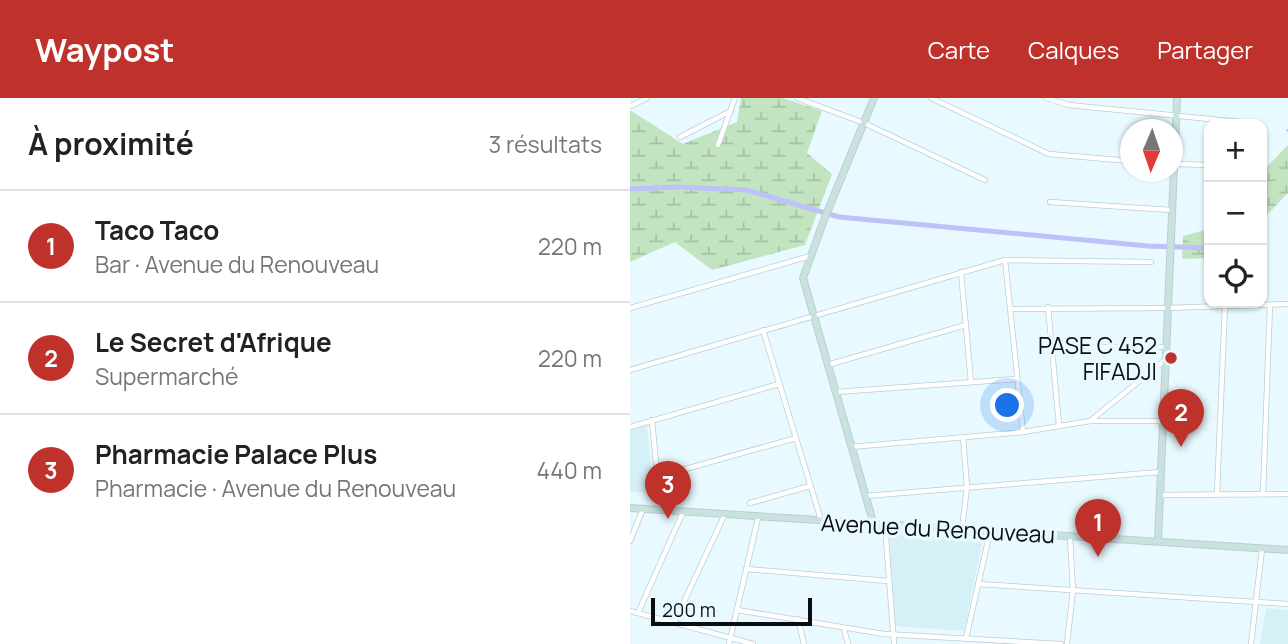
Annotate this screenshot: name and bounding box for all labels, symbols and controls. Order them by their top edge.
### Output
text: Waypost [35,27,175,72]
text: Carte [928,33,990,66]
text: Calques [1028,33,1119,66]
text: Partager [1157,33,1253,66]
north arrow [1120,119,1183,182]
map controls [1204,119,1267,308]
button: + [1204,119,1267,182]
text: À proximité [28,123,194,164]
text: 3 résultats [489,128,602,160]
button: − [1204,182,1267,245]
text: Taco Taco [95,212,219,248]
text: 1 [46,230,56,262]
text: 220 m [538,230,602,262]
button: locate [1204,245,1267,308]
text: Bar · Avenue du Renouveau [95,248,379,280]
text: Le Secret d'Afrique [95,324,332,360]
place label: PASE C 452 FIFADJI [1038,329,1157,387]
text: 2 [44,342,58,374]
text: 220 m [538,342,602,374]
marker: PASE C 452 FIFADJI [1163,350,1179,366]
text: Supermarché [95,360,238,392]
your location [990,388,1024,422]
pin: 2 [1158,389,1204,447]
text: Pharmacie Palace Plus [95,436,377,472]
text: 3 [44,454,58,486]
text: 440 m [537,454,602,486]
pin: 3 [645,461,691,519]
text: Pharmacie · Avenue du Renouveau [95,472,456,504]
pin: 1 [1075,499,1121,557]
street label: Avenue du Renouveau [820,506,1056,550]
scale bar [651,595,812,627]
text: 200 m [662,597,716,623]

